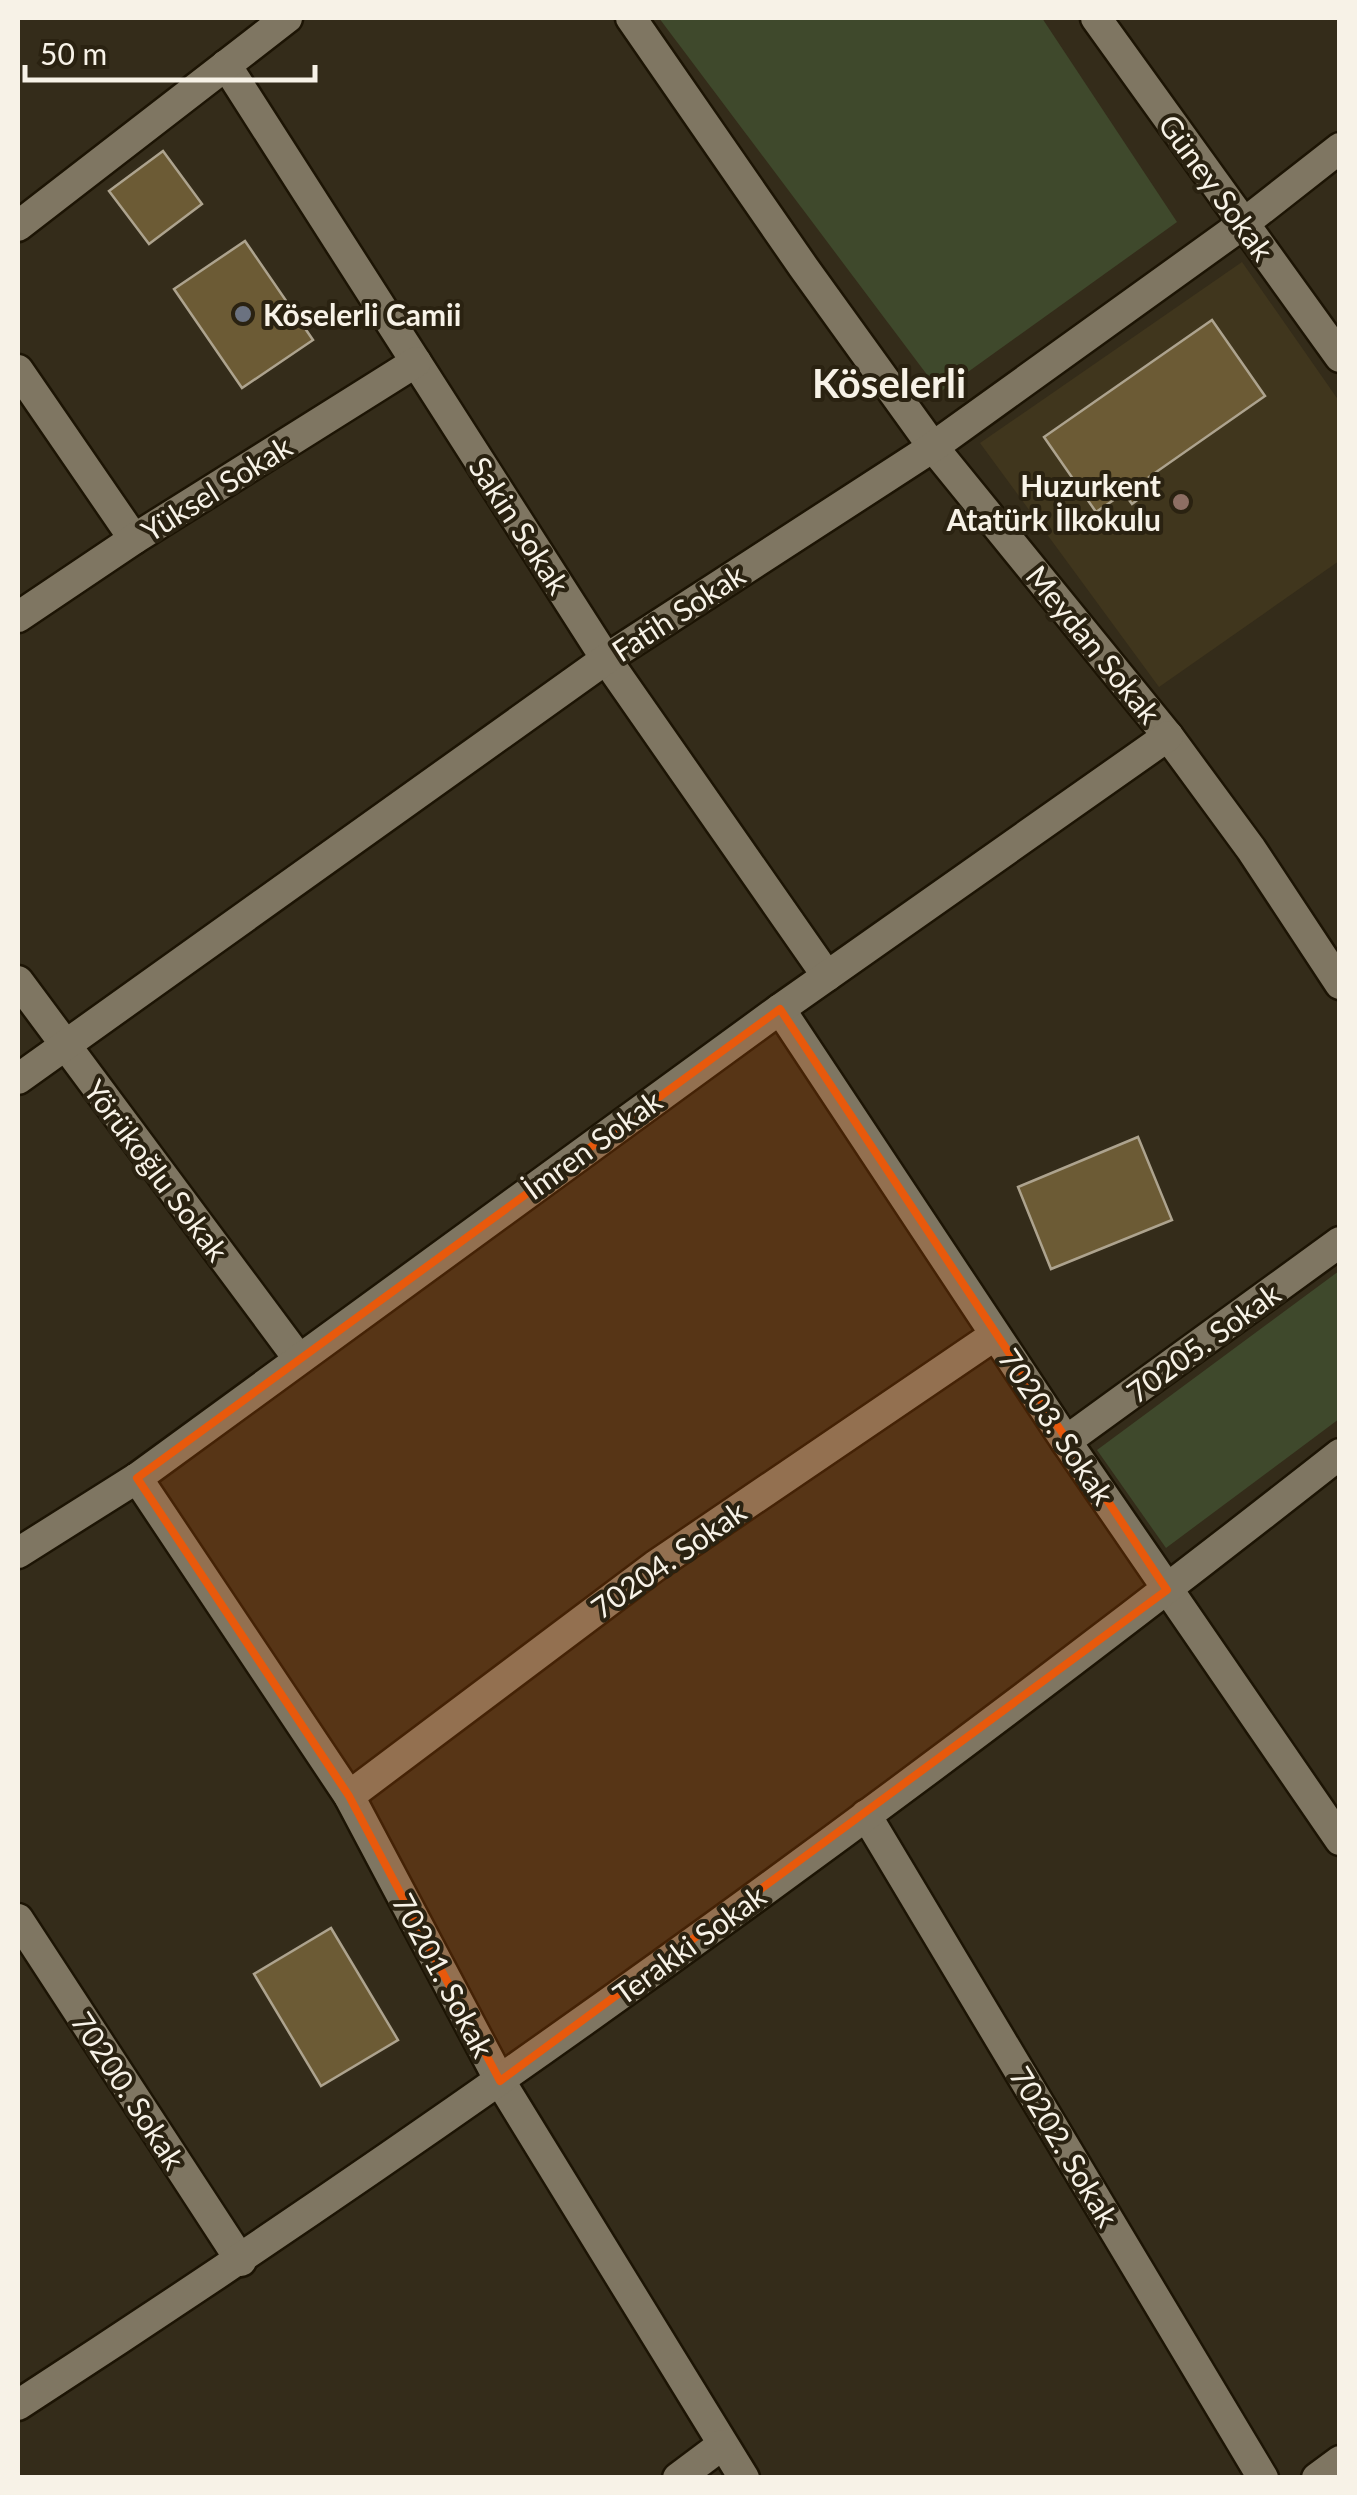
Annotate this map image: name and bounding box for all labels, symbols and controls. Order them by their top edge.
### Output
scale bar [25,20,315,82]
text: 50 m [40,35,107,71]
street label: Güney Sokak [1152,107,1282,268]
place label: Köselerli Camii [263,296,461,332]
marker: Köselerli Camii [232,303,254,325]
district label: Köselerli [812,359,966,407]
street label: Yüksel Sokak [134,427,298,548]
street label: Sakin Sokak [462,450,578,601]
place label: Huzurkent Atatürk İlkokulu [945,467,1161,537]
marker: Huzurkent Atatürk İlkokulu [1170,491,1192,513]
street label: Fatih Sokak [605,555,752,668]
street label: Meydan Sokak [1019,558,1169,731]
street label: Yörükoğlu Sokak [77,1072,237,1268]
street label: İmren Sokak [516,1081,669,1206]
street label: 70205. Sokak [1119,1274,1287,1410]
street label: 70203. Sokak [992,1341,1123,1511]
street label: 70204. Sokak [584,1492,753,1625]
street label: Terakki Sokak [606,1876,773,2011]
street label: 70201. Sokak [386,1887,503,2064]
street label: 70200. Sokak [65,2005,194,2176]
street label: 70202. Sokak [1003,2059,1127,2233]

